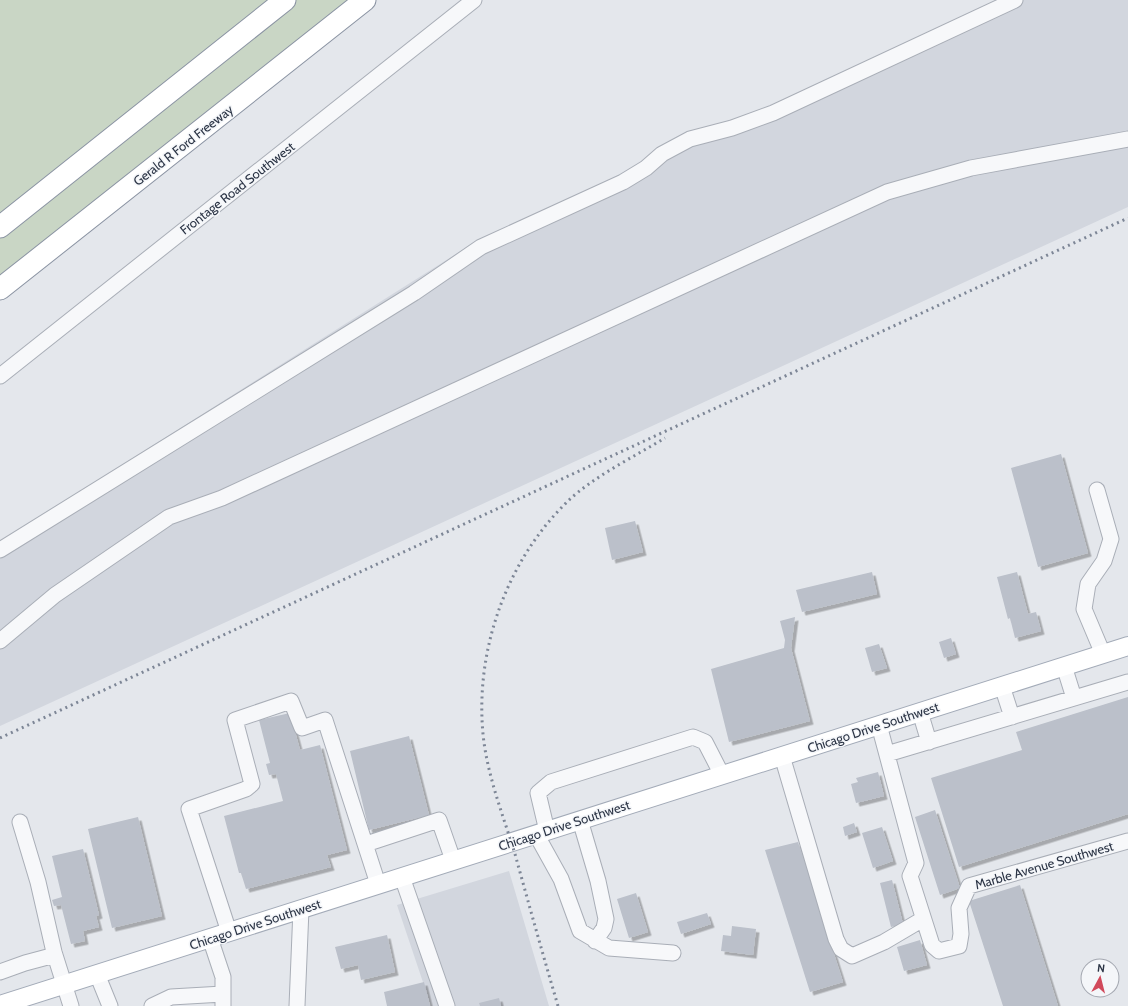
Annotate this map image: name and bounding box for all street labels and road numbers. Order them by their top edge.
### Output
street label: Gerald R Ford Freeway [130,101,236,189]
street label: Frontage Road Southwest [177,138,298,238]
street label: Chicago Drive Southwest [805,698,941,756]
street label: Chicago Drive Southwest [496,796,632,854]
street label: Marble Avenue Southwest [973,837,1116,892]
street label: Chicago Drive Southwest [187,895,323,953]

